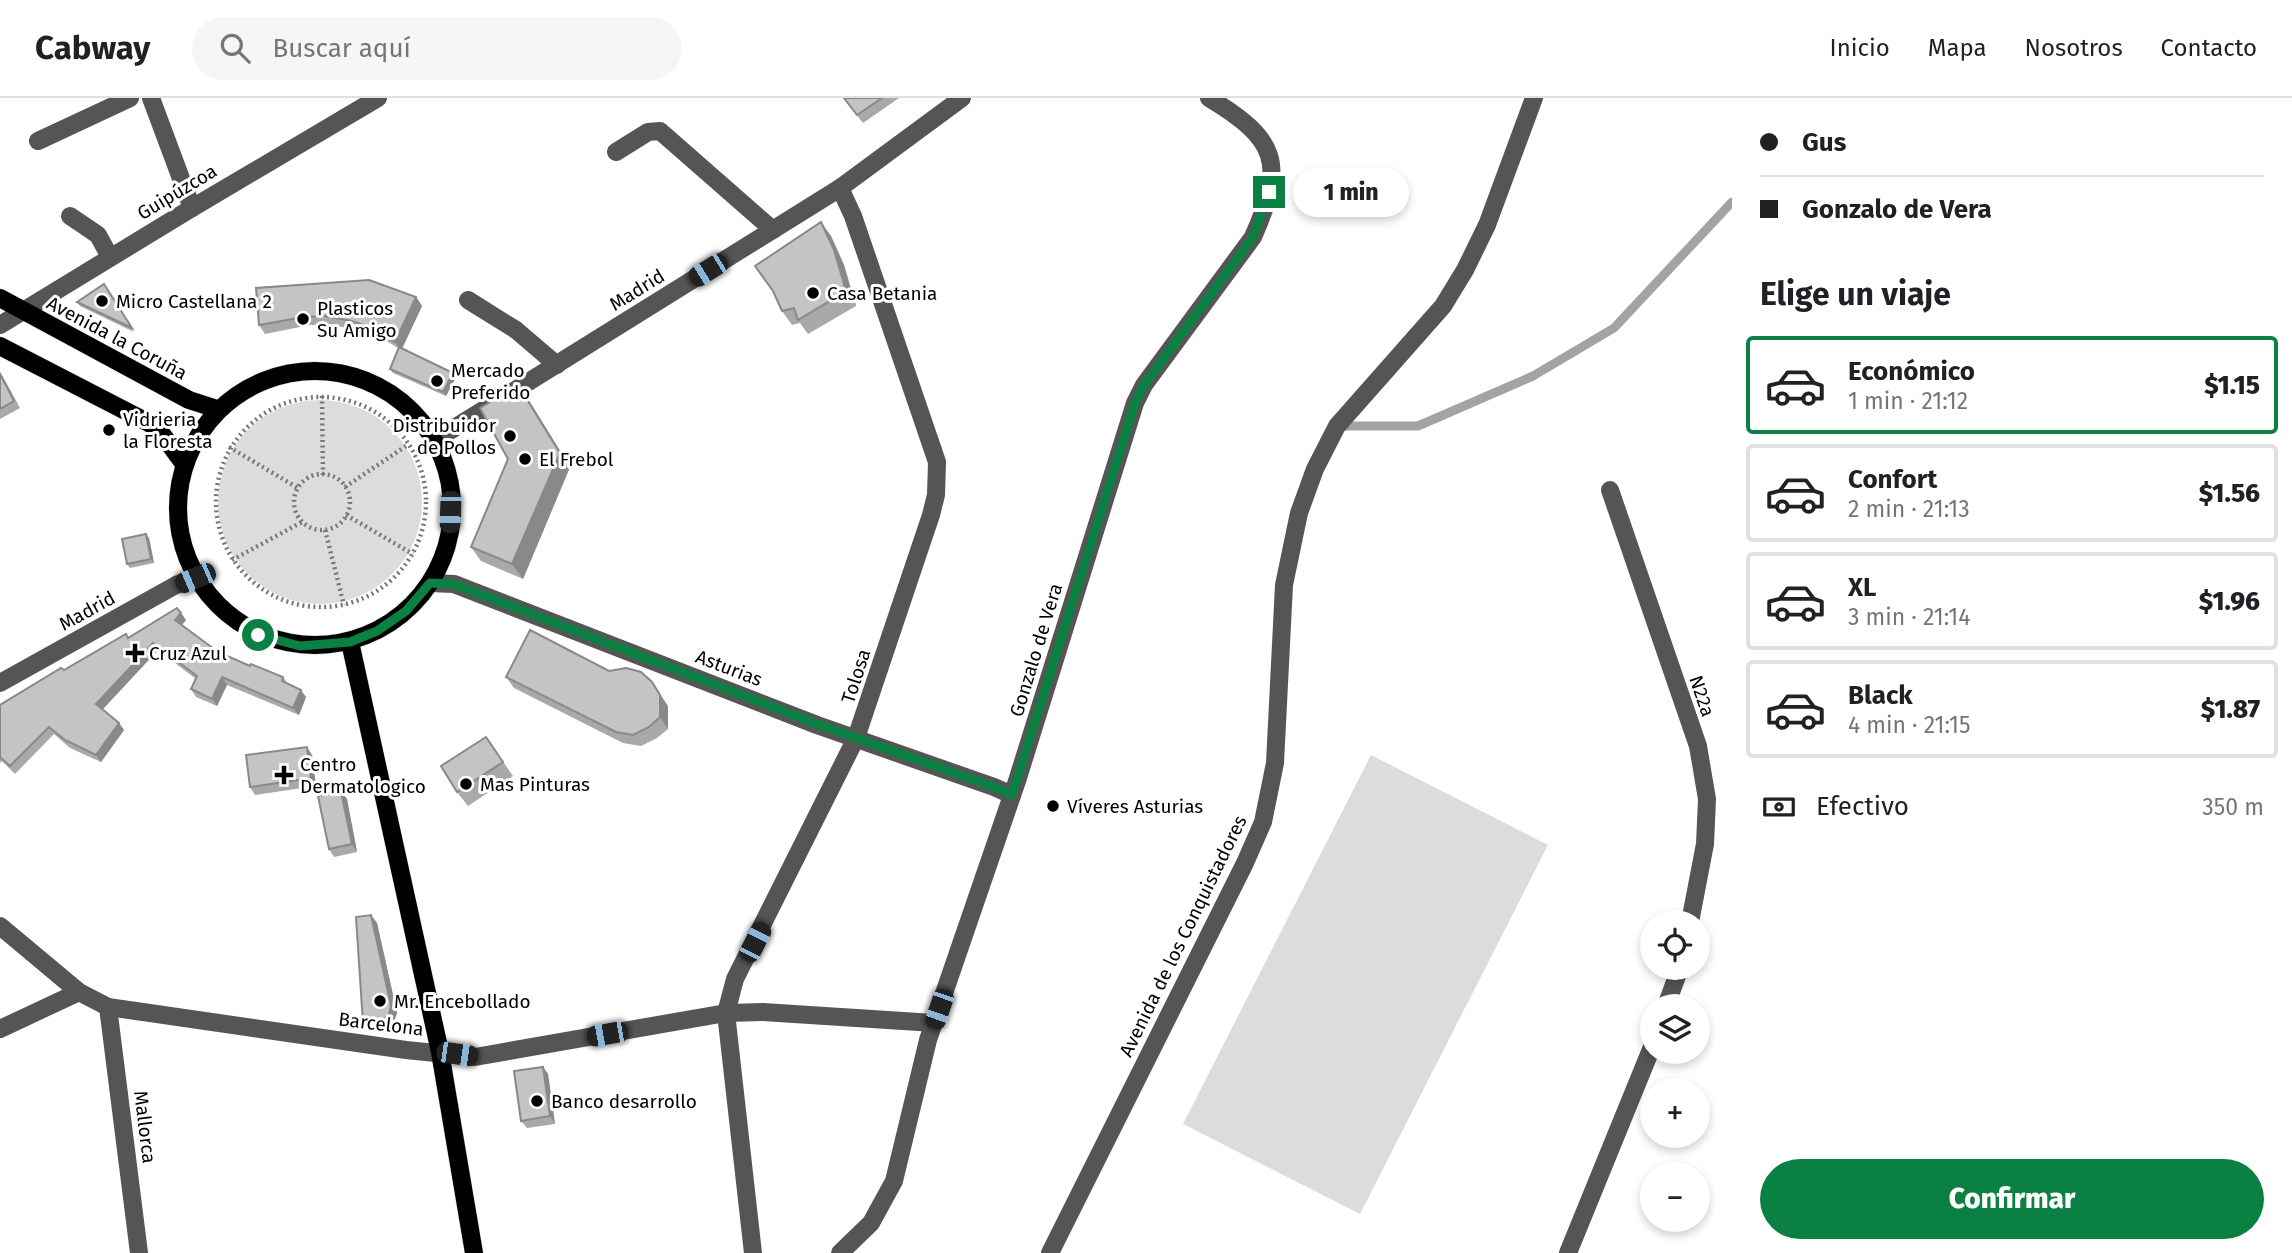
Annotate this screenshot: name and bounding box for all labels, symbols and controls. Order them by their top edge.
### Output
search box [192,17,682,80]
text: Cabway [35,28,150,68]
icon: search [216,29,254,67]
text: Buscar aquí [272,33,411,64]
text: Inicio [1830,34,1890,62]
text: Mapa [1928,34,1987,62]
text: Nosotros [2025,34,2123,62]
text: Contacto [2161,34,2257,62]
text: Gus [1802,127,1846,158]
street label: Guipúzcoa [133,159,221,225]
callout: 1 min [1294,168,1409,217]
route end [1253,176,1285,208]
text: 1 min [1323,178,1379,206]
text: Gonzalo de Vera [1802,194,1992,225]
car [685,250,732,290]
street label: Madrid [605,264,669,316]
text: Elige un viaje [1760,275,1951,313]
place label: Casa Betania [827,282,937,305]
marker: Casa Betania [805,285,821,301]
place label: Micro Castellana 2 [116,290,272,313]
street label: Avenida la Coruña [43,291,191,385]
marker: Micro Castellana 2 [94,293,110,309]
place label: Plasticos Su Amigo [317,297,397,342]
marker: Plasticos Su Amigo [295,311,311,327]
icon: car [1764,354,1827,417]
text: Económico [1848,356,1975,387]
place label: Mercado Preferido [451,359,530,404]
text: $1.15 [2204,370,2260,401]
marker: Mercado Preferido [429,373,445,389]
text: 1 min · 21:12 [1848,387,1968,415]
place label: Vidrieria la Floresta [123,408,213,453]
place label: Distribuidor de Pollos [392,414,497,459]
marker: Vidrieria la Floresta [101,422,117,438]
marker: Distribuidor de Pollos [502,428,518,444]
place label: El Frebol [539,448,614,471]
marker: El Frebol [517,451,533,467]
icon: car [1764,462,1827,525]
text: Confort [1848,464,1937,495]
text: $1.56 [2199,478,2260,509]
car [439,491,462,533]
text: 2 min · 21:13 [1848,495,1970,523]
car [172,560,219,596]
icon: car [1764,570,1827,633]
text: XL [1848,572,1876,603]
street label: Gonzalo de Vera [1005,581,1067,719]
street label: Madrid [55,586,119,636]
text: $1.96 [2199,586,2260,617]
text: 3 min · 21:14 [1848,603,1971,631]
route start [242,619,274,651]
place label: Cruz Azul [149,642,227,665]
marker: Cruz Azul [127,645,143,661]
street label: Asturias [692,645,766,691]
street label: Tolosa [836,646,876,706]
street label: N22a [1684,672,1720,720]
icon: car [1764,678,1827,741]
text: Black [1848,680,1913,711]
text: $1.87 [2201,694,2260,725]
text: 4 min · 21:15 [1848,711,1971,739]
place label: Centro Dermatologico [300,753,426,798]
marker: Centro Dermatologico [274,765,294,785]
place label: Mas Pinturas [480,773,590,796]
marker: Mas Pinturas [458,776,474,792]
icon: cash [1760,788,1798,826]
text: Efectivo [1816,791,1909,822]
text: 350 m [2202,793,2264,821]
place label: Víveres Asturias [1067,795,1203,818]
marker: Víveres Asturias [1045,798,1061,814]
street label: Avenida de los Conquistadores [1114,811,1252,1060]
map controls [1640,910,1710,1232]
button: locate [1640,910,1710,980]
car [737,919,774,965]
car [923,986,956,1032]
place label: Mr. Encebollado [394,990,531,1013]
marker: Mr. Encebollado [372,993,388,1009]
button: layers [1640,994,1710,1064]
street label: Barcelona [337,1007,425,1041]
car [585,1020,630,1048]
car [435,1041,480,1067]
button: + [1640,1078,1710,1148]
street label: Mallorca [129,1089,161,1165]
place label: Banco desarrollo [551,1090,697,1113]
marker: Banco desarrollo [529,1093,545,1109]
button: Confirmar [1760,1159,2264,1239]
button: − [1640,1162,1710,1232]

